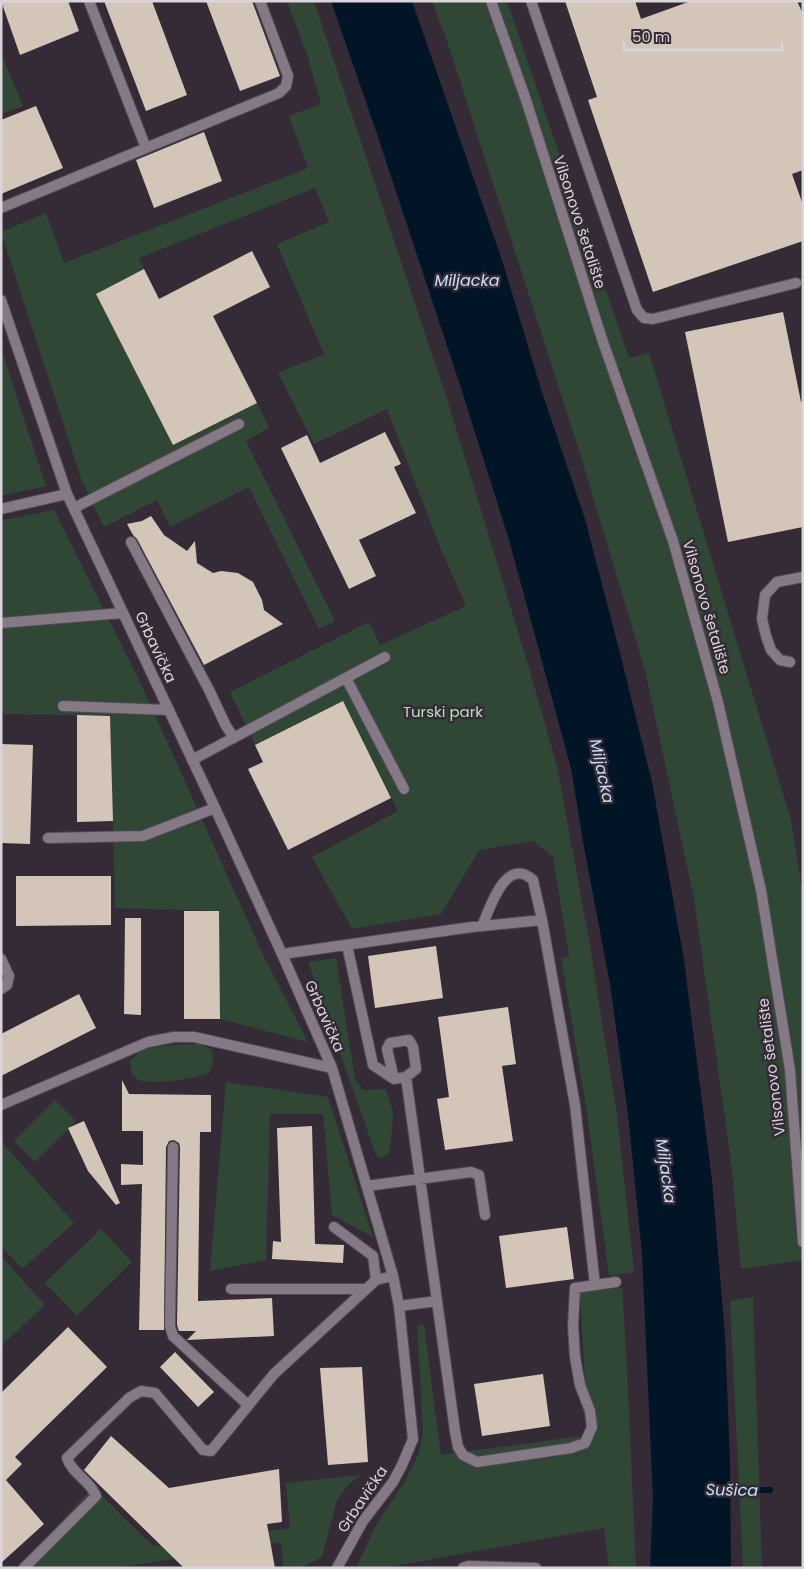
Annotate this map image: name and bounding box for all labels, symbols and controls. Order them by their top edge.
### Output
scale bar [624,20,782,52]
text: 50 m [632,26,670,47]
street label: Vilsonovo šetalište [549,153,611,291]
water label: Miljacka [434,269,500,292]
street label: Vilsonovo šetalište [678,537,736,677]
street label: Grbavička [130,608,182,686]
park label: Turski park [403,701,483,722]
water label: Miljacka [584,737,620,805]
street label: Grbavička [300,977,350,1055]
street label: Vilsonovo šetalište [752,997,790,1137]
water label: Miljacka [650,1137,682,1205]
street label: Grbavička [332,1461,392,1537]
water label: Sušica [706,1478,759,1502]

